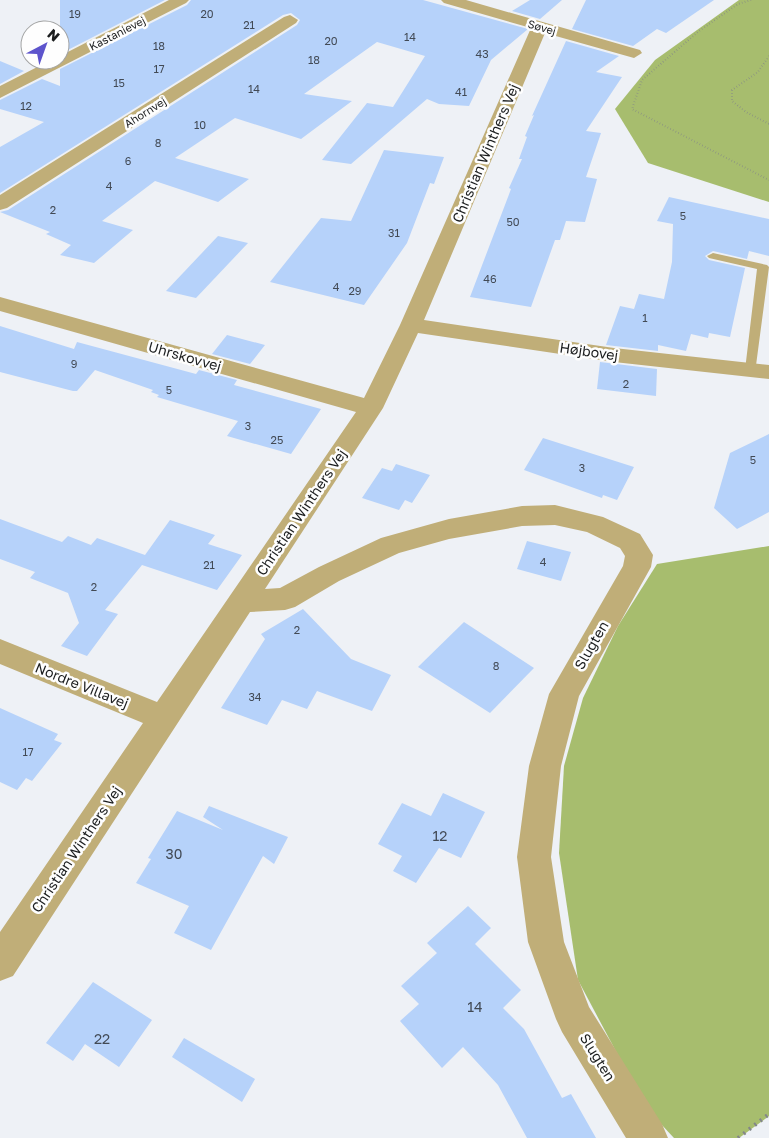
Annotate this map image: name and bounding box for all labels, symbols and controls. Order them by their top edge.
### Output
house number: 19 [69,7,81,20]
house number: 20 [200,7,214,20]
street label: Kastanievej [87,13,147,53]
street label: Søvej [526,17,558,37]
house number: 21 [243,18,255,31]
north arrow [20,20,70,70]
text: N [44,25,63,45]
house number: 14 [404,30,416,43]
house number: 20 [324,34,338,47]
house number: 18 [153,39,165,52]
house number: 43 [475,47,489,60]
house number: 18 [308,53,320,66]
house number: 17 [153,62,165,75]
house number: 15 [113,76,125,89]
street label: Christian Winthers Vej [448,81,522,225]
house number: 14 [248,82,260,95]
house number: 41 [455,85,467,98]
street label: Ahornvej [122,94,168,130]
house number: 12 [20,99,32,112]
house number: 10 [194,118,206,131]
house number: 8 [155,136,162,149]
house number: 6 [125,154,132,167]
house number: 4 [106,179,113,192]
house number: 2 [50,203,56,216]
house number: 5 [680,209,686,222]
house number: 50 [506,215,520,228]
house number: 31 [388,226,400,239]
house number: 46 [483,272,497,285]
house number: 4 [333,280,340,293]
house number: 29 [348,284,362,297]
house number: 1 [642,311,648,324]
street label: Uhrskovvej [147,337,223,375]
street label: Højbovej [559,338,619,364]
house number: 9 [71,357,77,370]
house number: 2 [623,377,629,390]
house number: 5 [166,383,172,396]
house number: 3 [245,419,251,432]
house number: 25 [271,433,283,446]
street label: Christian Winthers Vej [252,446,350,578]
house number: 5 [750,453,756,466]
house number: 3 [579,461,585,474]
house number: 4 [540,555,547,568]
house number: 21 [203,558,215,571]
house number: 2 [91,580,97,593]
street label: Slugten [570,618,612,672]
house number: 2 [294,623,300,636]
street label: Nordre Villavej [33,659,131,711]
house number: 8 [493,659,500,672]
house number: 34 [248,690,262,703]
house number: 17 [22,745,34,758]
street label: Christian Winthers Vej [27,783,125,915]
house number: 12 [433,827,447,844]
house number: 30 [166,845,182,862]
house number: 14 [467,998,483,1015]
house number: 22 [94,1030,110,1047]
street label: Slugten [577,1030,619,1084]

